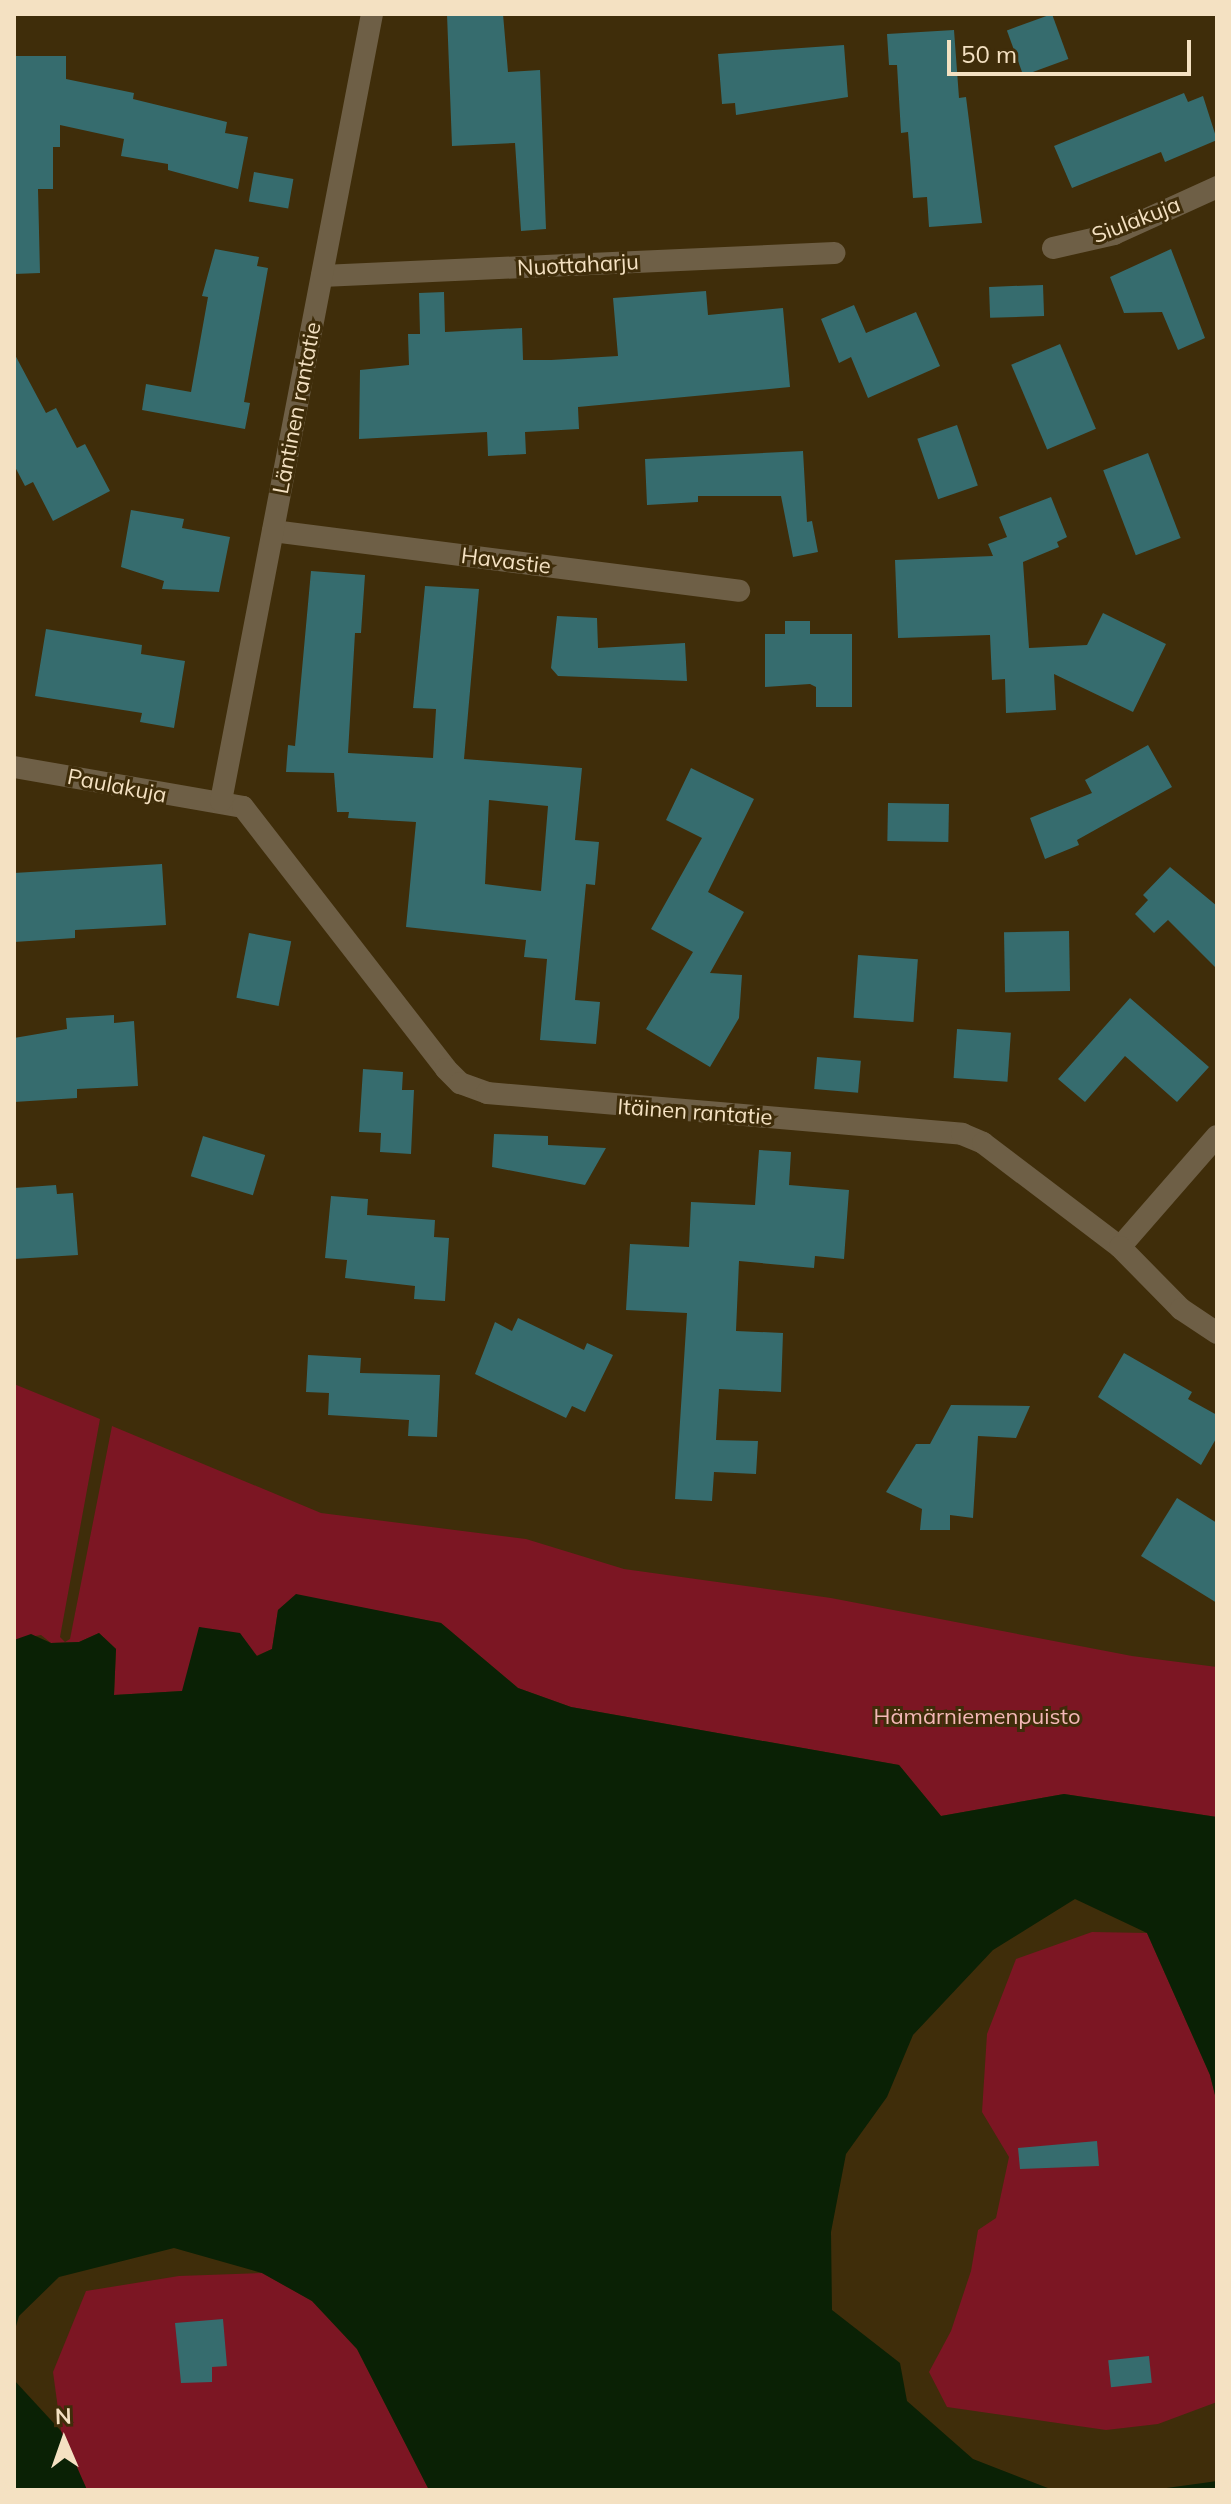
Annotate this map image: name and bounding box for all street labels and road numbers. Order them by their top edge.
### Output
street label: Siulakuja [1088,191,1184,249]
street label: Nuottaharju [516,249,640,281]
street label: Läntinen rantatie [267,320,327,496]
street label: Havastie [460,542,552,580]
street label: Paulakuja [65,763,169,809]
street label: Itäinen rantatie [617,1093,773,1131]

